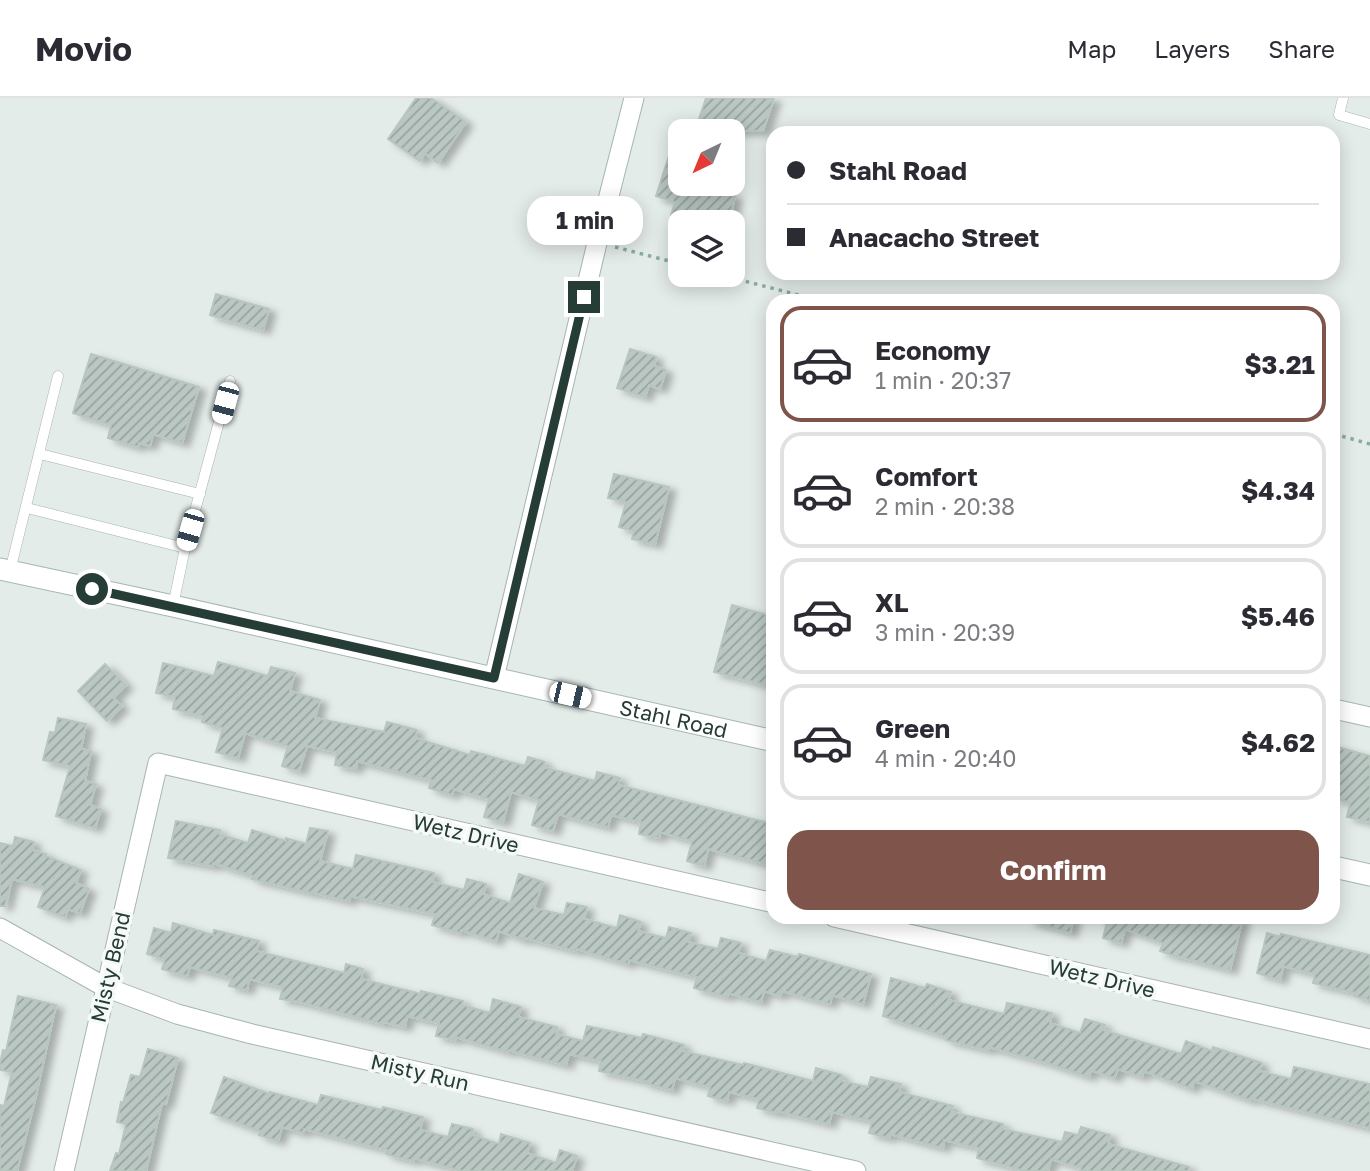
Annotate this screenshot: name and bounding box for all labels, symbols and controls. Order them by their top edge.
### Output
text: Movio [35,29,132,68]
text: Map [1067,34,1116,63]
text: Layers [1154,34,1230,63]
text: Share [1268,34,1335,63]
north arrow [668,119,746,196]
map controls [668,119,745,287]
text: Stahl Road [829,155,967,186]
callout: 1 min [526,195,642,244]
text: 1 min [556,206,614,234]
button: layers [668,210,745,287]
text: Anacacho Street [829,222,1039,253]
route end [568,281,600,313]
icon: car [791,333,854,396]
text: Economy [875,335,991,366]
text: $3.21 [1244,349,1315,380]
text: 1 min · 20:37 [875,366,1011,394]
car [210,380,241,426]
icon: car [791,459,854,522]
text: Comfort [875,461,978,492]
text: $4.34 [1241,475,1315,506]
text: 2 min · 20:38 [875,492,1015,520]
car [175,507,206,553]
route start [76,573,108,605]
icon: car [791,585,854,648]
text: XL [875,587,909,618]
text: $5.46 [1241,601,1315,632]
text: 3 min · 20:39 [875,618,1015,646]
car [548,680,593,710]
street label: Stahl Road [617,694,730,743]
icon: car [791,711,854,774]
text: Green [875,713,950,744]
text: $4.62 [1241,727,1315,758]
text: 4 min · 20:40 [875,744,1017,772]
street label: Wetz Drive [410,808,522,858]
button: Confirm [787,830,1319,910]
street label: Misty Bend [85,909,135,1025]
street label: Wetz Drive [1046,953,1158,1003]
street label: Misty Run [368,1048,472,1096]

